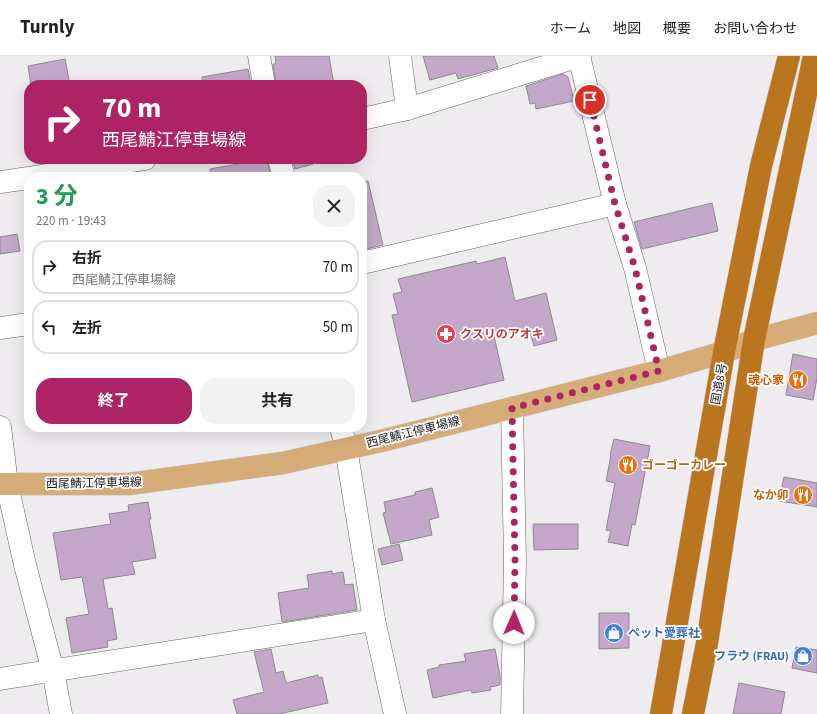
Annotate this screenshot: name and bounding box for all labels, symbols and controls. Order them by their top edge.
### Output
text: Turnly [20,14,74,41]
text: ホーム [549,19,591,39]
text: 地図 [613,19,641,39]
text: 概要 [663,19,691,39]
text: お問い合わせ [713,19,797,39]
pin [573,83,607,117]
text: 70 m [102,88,161,128]
icon: arrive [579,89,601,111]
icon: right [36,96,88,148]
text: 西尾鯖江停車場線 [102,128,246,153]
text: 3 分 [36,179,77,214]
button: close [313,185,355,227]
text: 220 m · 19:43 [36,212,106,230]
text: 右折 [72,248,102,269]
icon: right [38,256,60,278]
text: 70 m [323,257,353,278]
text: 西尾鯖江停車場線 [72,271,176,289]
icon: left [38,316,60,338]
text: 50 m [323,317,353,338]
text: 左折 [72,318,102,339]
pharmacy icon: クスリのアオキ [435,323,457,345]
place label: クスリのアオキ [460,326,544,343]
street label: 国道8号 [707,362,732,406]
restaurant icon: 魂心家 [787,369,809,391]
place label: 魂心家 [748,372,784,389]
button: 終了 [36,378,192,424]
button: 共有 [200,378,355,424]
street label: 西尾鯖江停車場線 [364,413,462,452]
restaurant icon: ゴーゴーカレー [617,454,639,476]
place label: ゴーゴーカレー [642,457,726,474]
street label: 西尾鯖江停車場線 [46,474,142,493]
restaurant icon: なか卯 [792,484,814,506]
place label: なか卯 [753,487,789,504]
position arrow [493,602,535,644]
shop icon: ペット愛葬社 [603,622,625,644]
place label: ペット愛葬社 [628,625,700,642]
shop icon: フラウ (FRAU) [792,645,814,667]
place label: フラウ (FRAU) [714,648,789,665]

